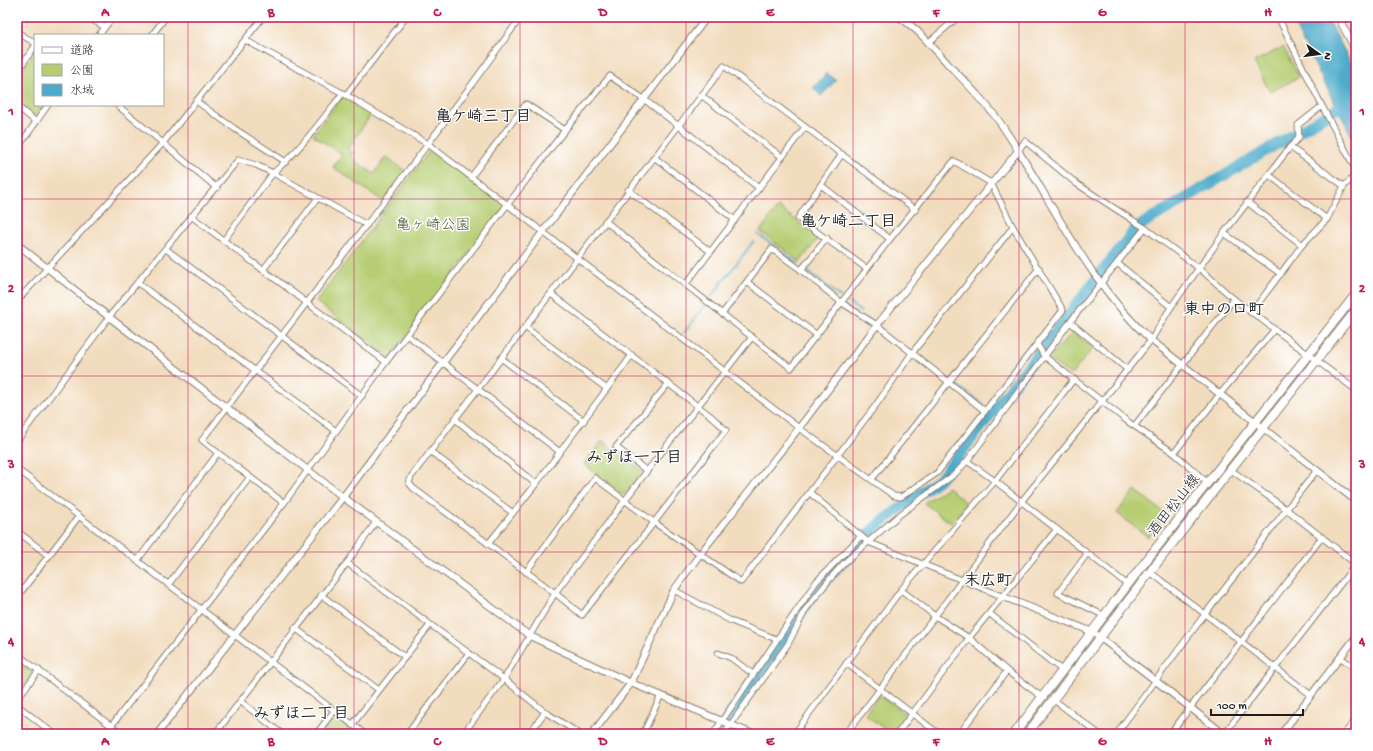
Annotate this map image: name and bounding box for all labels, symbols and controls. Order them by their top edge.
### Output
text: A [100,6,110,21]
text: B [267,6,276,21]
text: C [432,6,442,21]
text: D [598,6,608,21]
text: E [766,6,775,21]
text: F [932,6,941,21]
text: G [1098,6,1107,21]
text: H [1264,6,1272,21]
legend [34,34,164,106]
north arrow [1299,34,1339,74]
text: 道路 [70,44,94,59]
text: N [1320,51,1333,61]
text: 公園 [70,64,94,79]
text: 水域 [70,84,94,99]
text: 1 [7,105,14,120]
text: 1 [1358,105,1365,120]
district label: 亀ケ崎三丁目 [435,107,531,128]
district label: 亀ケ崎二丁目 [800,212,896,233]
park label: 亀ヶ崎公園 [395,216,471,235]
text: 2 [8,282,15,297]
text: 2 [1359,282,1366,297]
district label: 東中の口町 [1184,300,1264,321]
district label: みずほ一丁目 [586,448,682,469]
text: 3 [7,458,15,473]
text: 3 [1358,458,1366,473]
street label: 酒田松山線 [1144,471,1205,541]
district label: 末広町 [964,571,1012,592]
text: 4 [7,635,15,650]
text: 4 [1358,635,1366,650]
scale bar [1211,691,1303,717]
text: 100 m [1216,700,1247,714]
district label: みずほ二丁目 [253,704,349,725]
text: A [100,735,110,750]
text: B [267,735,276,750]
text: C [432,735,442,750]
text: D [598,735,608,750]
text: E [766,735,775,750]
text: F [932,735,941,750]
text: G [1098,735,1107,750]
text: H [1264,735,1272,750]

